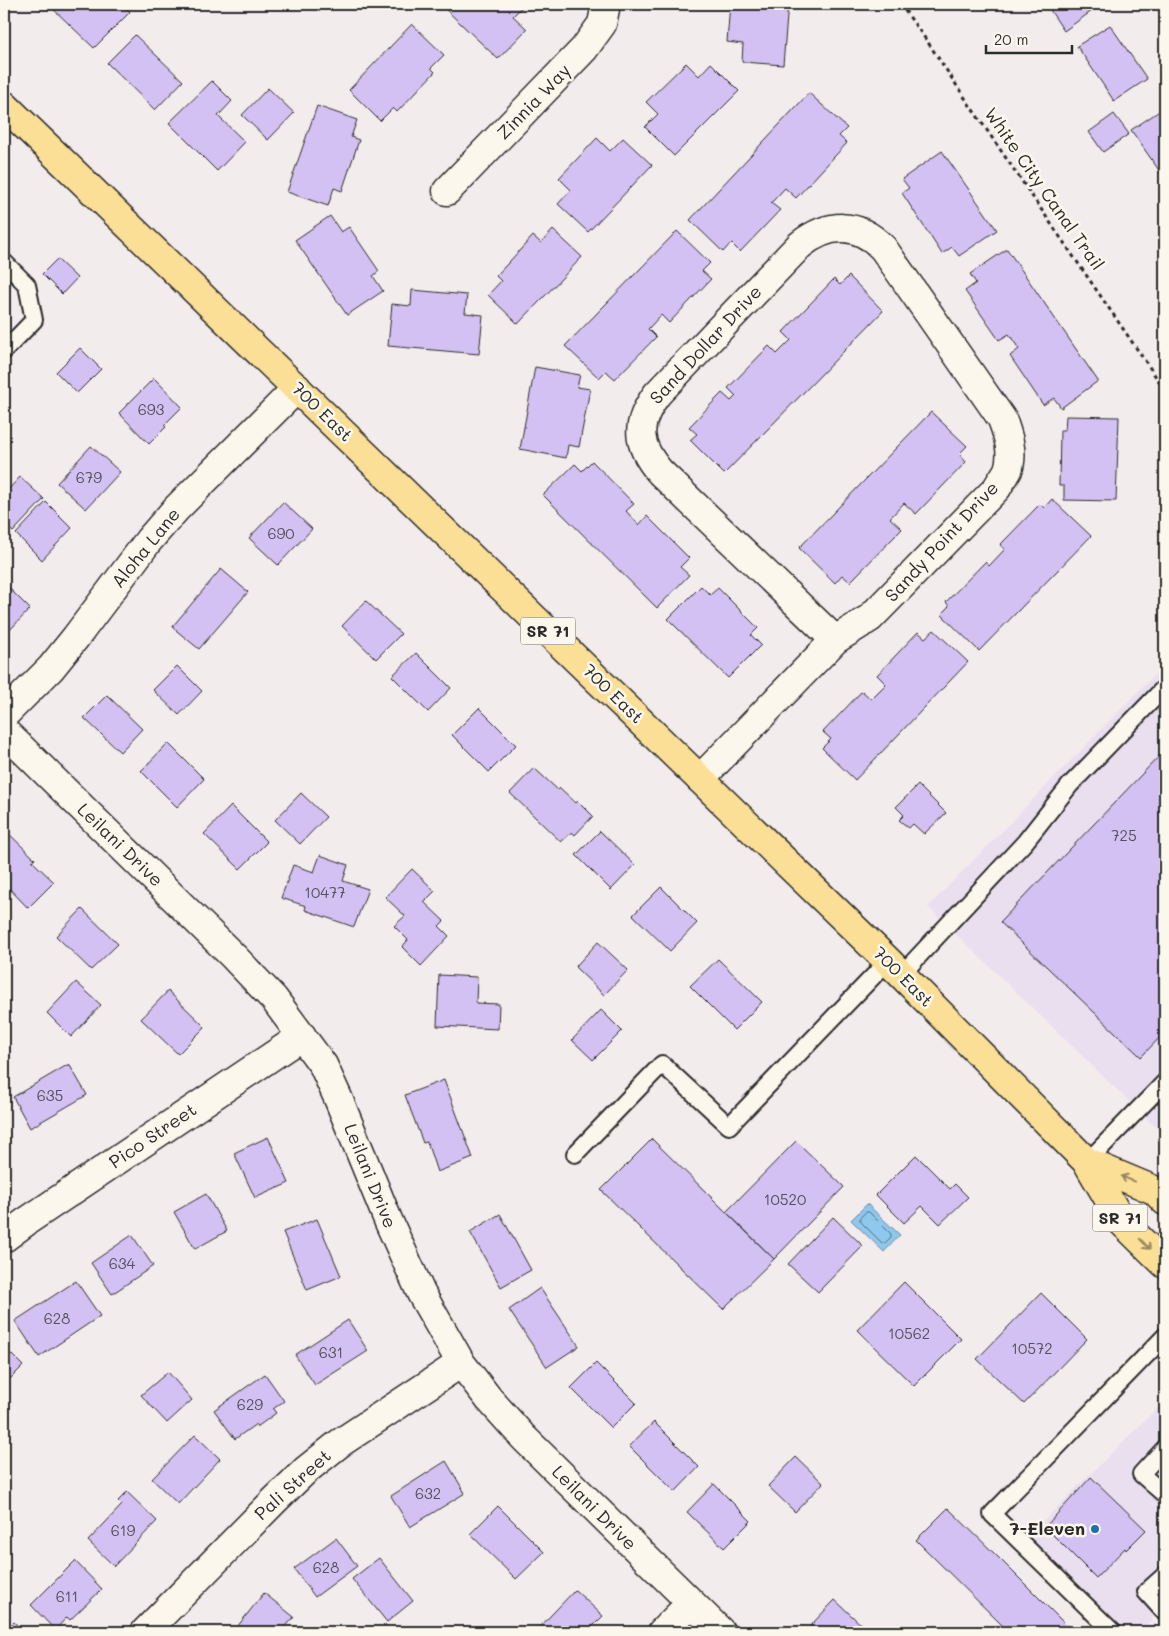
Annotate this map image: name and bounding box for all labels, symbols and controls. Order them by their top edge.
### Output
scale bar [986,22,1073,54]
text: 20 m [994,29,1028,49]
street label: Zinnia Way [491,58,575,144]
street label: White City Canal Trail [979,102,1110,275]
street label: Sand Dollar Drive [644,280,767,409]
street label: 700 East [287,376,358,446]
house number: 693 [138,399,165,419]
house number: 679 [76,467,102,487]
street label: Sandy Point Drive [879,476,1003,607]
street label: Aloha Lane [106,502,185,592]
house number: 690 [267,523,295,543]
road number: SR 71 [520,618,576,644]
street label: 700 East [578,658,649,728]
street label: Leilani Drive [73,797,169,891]
house number: 725 [1111,825,1137,845]
house number: 10477 [304,882,346,902]
street label: 700 East [868,941,939,1012]
house number: 635 [37,1085,63,1105]
street label: Pico Street [104,1097,201,1173]
street label: Leilani Drive [339,1120,403,1231]
one-way arrow [1121,1174,1136,1184]
house number: 10520 [764,1189,806,1209]
road number: SR 71 [1092,1204,1148,1232]
one-way arrow [1139,1238,1151,1250]
house number: 634 [109,1253,136,1273]
house number: 628 [44,1308,70,1328]
house number: 10562 [888,1323,930,1343]
house number: 10572 [1011,1338,1053,1358]
house number: 631 [319,1342,343,1362]
house number: 629 [237,1394,263,1414]
street label: Pali Street [249,1443,336,1525]
street label: Leilani Drive [547,1460,642,1555]
house number: 632 [415,1483,441,1503]
place label: 7-Eleven [1009,1516,1085,1540]
house number: 619 [111,1520,135,1540]
marker: 7-Eleven [1089,1523,1101,1535]
house number: 628 [313,1557,339,1577]
house number: 611 [56,1586,78,1606]

